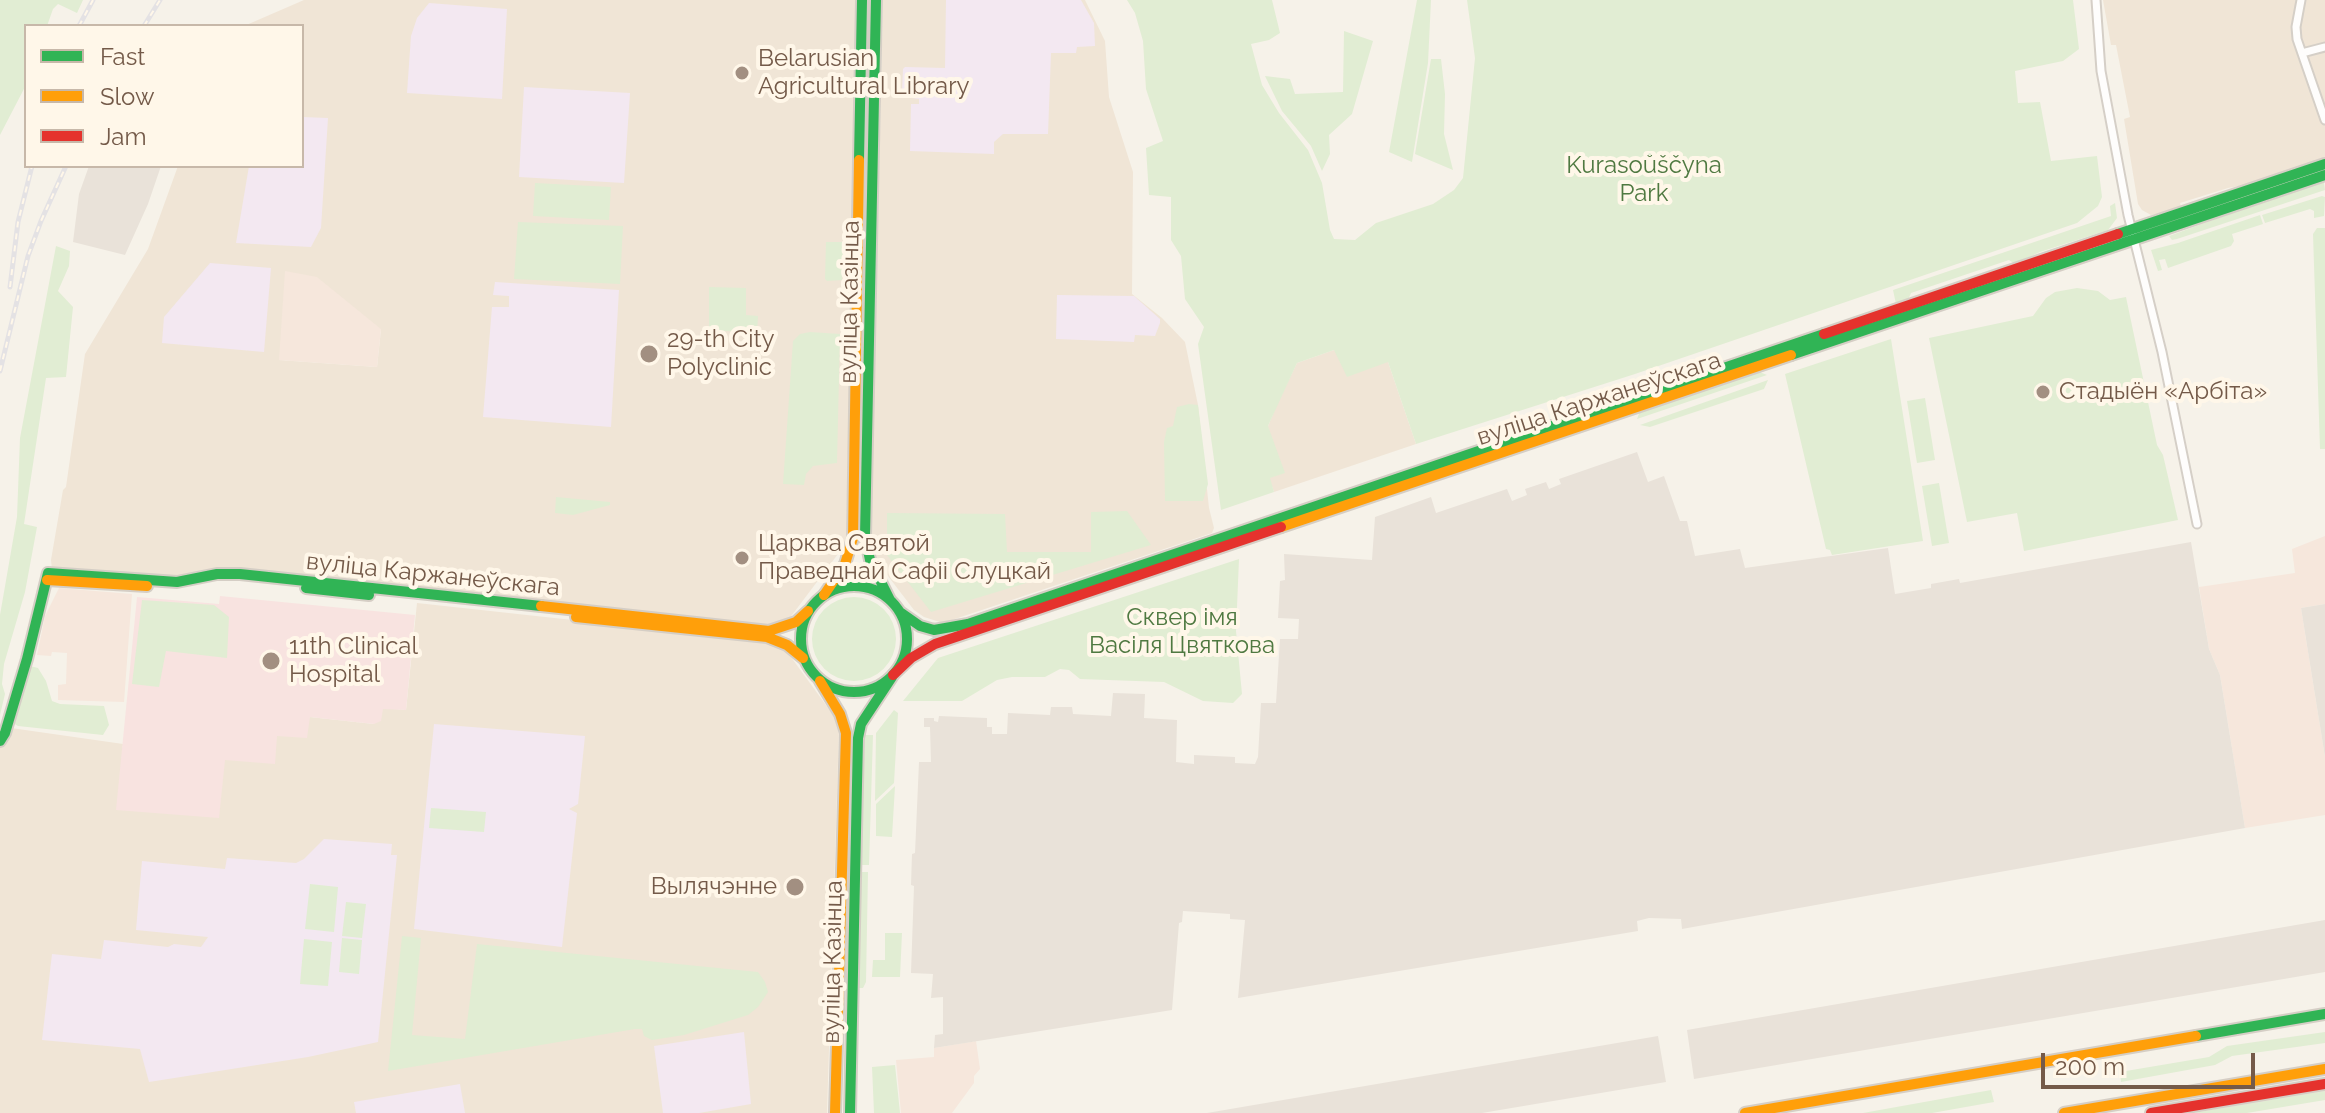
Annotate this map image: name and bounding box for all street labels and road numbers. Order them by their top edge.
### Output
street label: вуліца Казінца [834,220,866,384]
street label: вуліца Каржанеўскага [1473,346,1725,452]
street label: вуліца Каржанеўскага [305,547,561,603]
street label: вуліца Казінца [817,880,849,1044]

